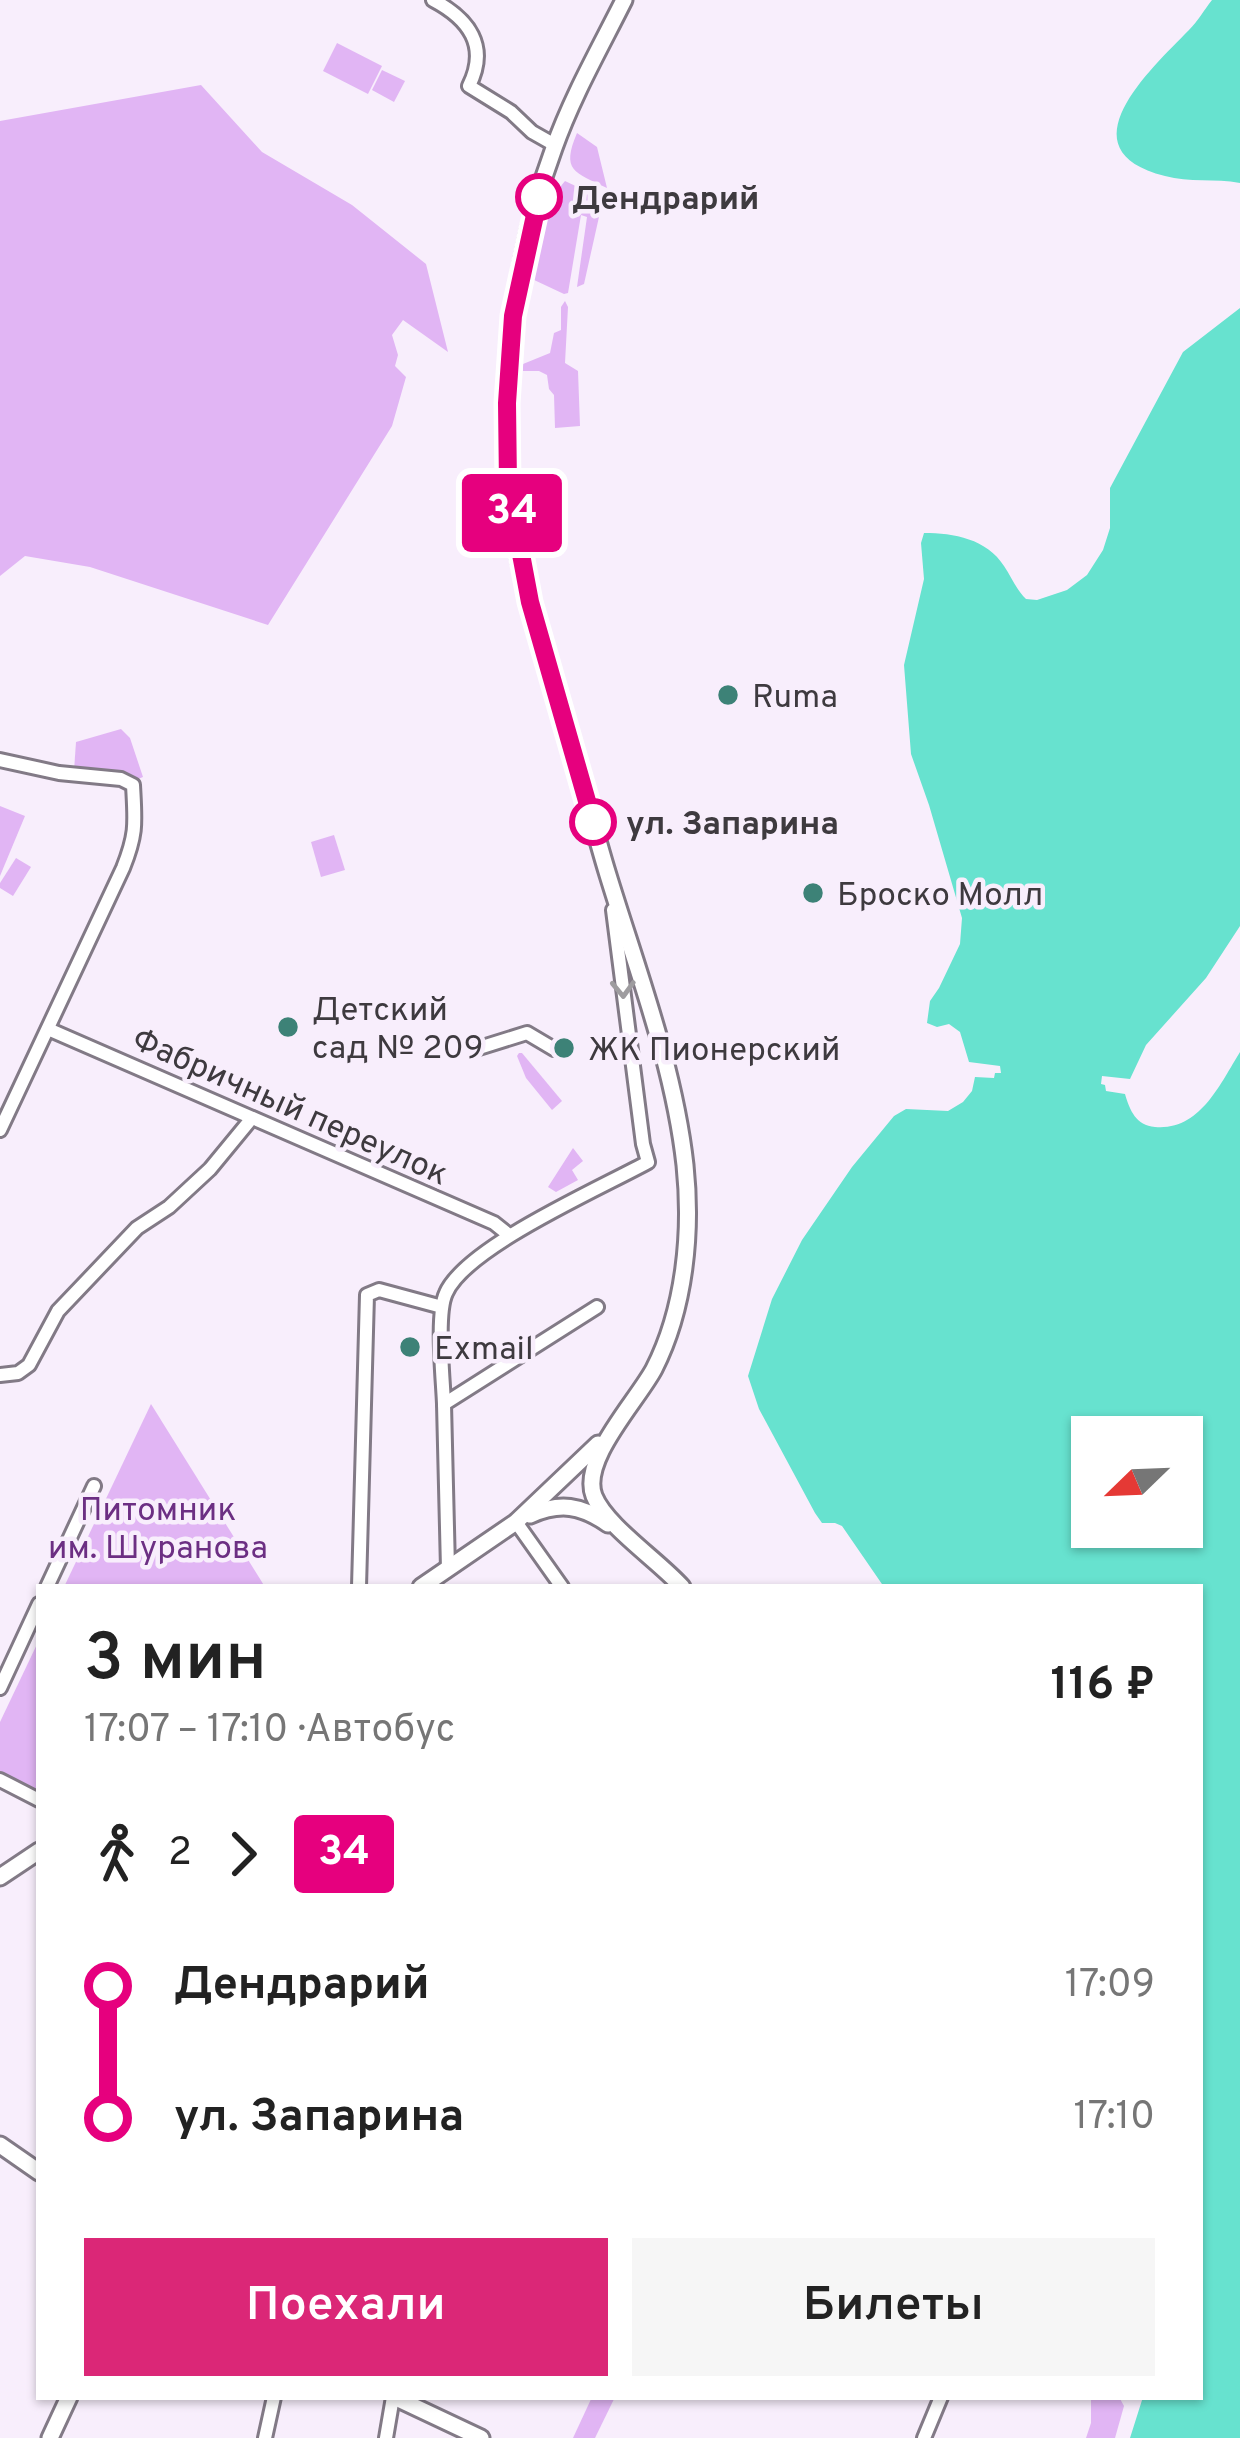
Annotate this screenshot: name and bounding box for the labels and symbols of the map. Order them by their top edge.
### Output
marker: Дендрарий [517,175,561,219]
place label: Дендрарий [572,180,759,222]
line badge: 34 [458,474,566,552]
place label: Ruma [752,678,838,720]
marker: Ruma [715,682,741,708]
marker: ул. Запарина [571,800,615,844]
place label: ул. Запарина [626,805,839,847]
place label: Броско Молл [837,876,1043,918]
marker: Броско Молл [800,880,826,906]
one-way arrow [610,980,636,999]
place label: Детский сад № 209 [312,991,483,1071]
marker: Детский сад № 209 [275,1014,301,1040]
street label: Фабричный переулок [125,1020,454,1197]
place label: ЖК Пионерский [588,1031,840,1073]
marker: ЖК Пионерский [551,1035,577,1061]
place label: Exmail [434,1330,534,1372]
marker: Exmail [397,1334,423,1360]
north arrow [1071,1416,1203,1548]
park label: Питомник им. Шуранова [48,1491,268,1571]

